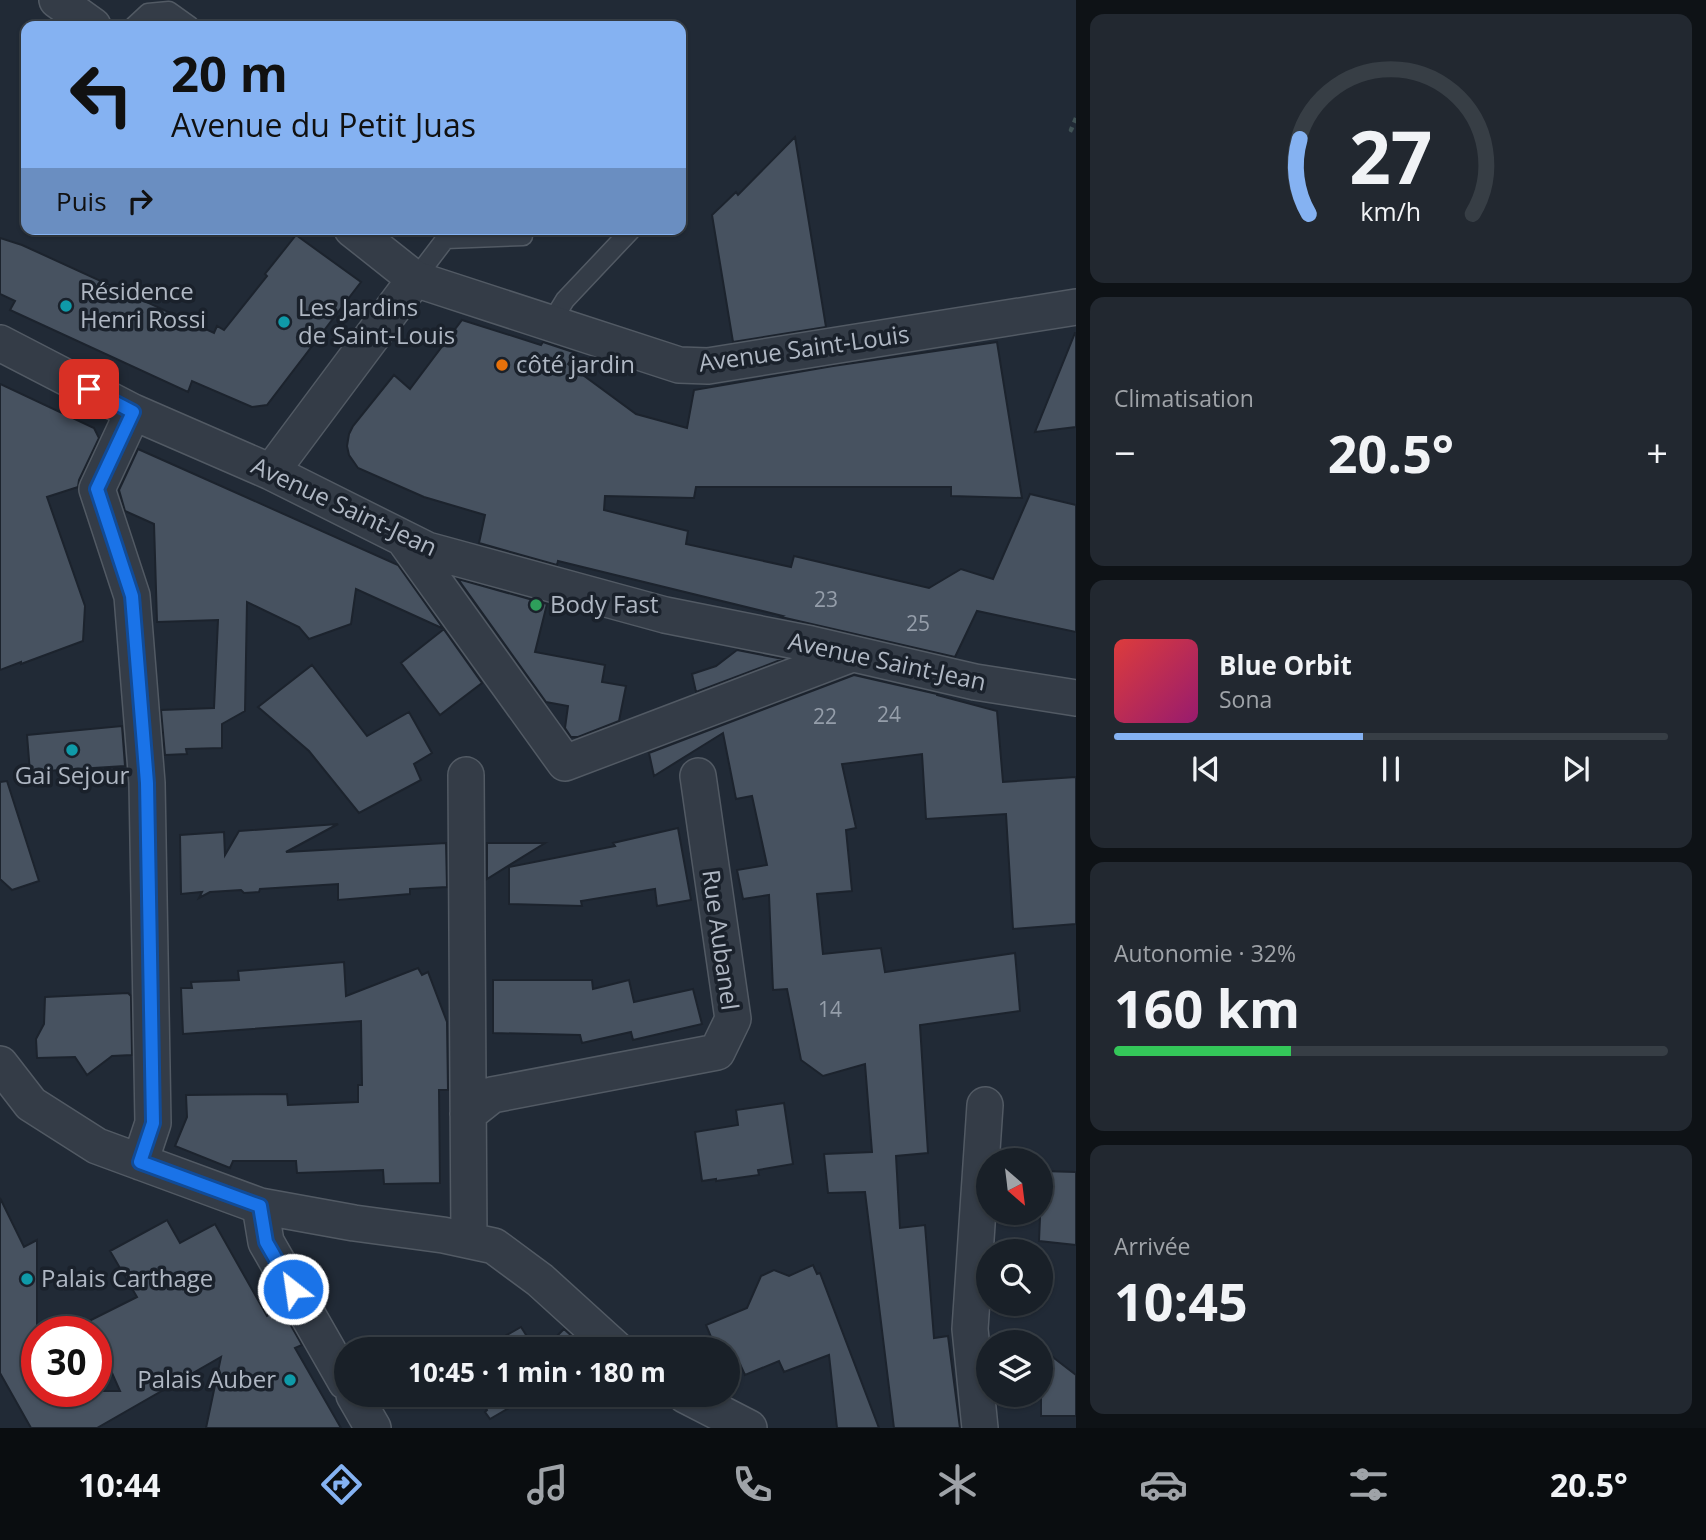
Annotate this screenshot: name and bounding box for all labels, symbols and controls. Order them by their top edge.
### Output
text: 20 m [171,40,288,106]
icon: left [56,49,147,140]
text: Avenue du Petit Juas [171,103,476,146]
text: 27 [1349,107,1433,206]
icon: right [121,182,159,220]
text: Puis [56,183,107,219]
text: km/h [1361,194,1421,228]
place label: Résidence Henri Rossi [80,274,206,335]
place label: Les Jardins de Saint-Louis [298,290,455,351]
marker: Résidence Henri Rossi [58,298,74,314]
marker: Les Jardins de Saint-Louis [276,314,292,330]
street label: Avenue Saint-Louis [696,316,911,379]
place label: côté jardin [516,347,635,380]
marker: côté jardin [494,357,510,373]
pin [59,359,119,419]
icon: arrive [70,370,108,408]
text: Climatisation [1114,382,1254,414]
text: 20.5° [1328,417,1454,488]
text: − [1114,426,1136,478]
text: + [1646,426,1668,478]
street label: Avenue Saint-Jean [246,448,443,563]
house number: 23 [814,585,838,613]
place label: Body Fast [550,587,659,620]
marker: Body Fast [528,597,544,613]
house number: 25 [906,609,930,637]
street label: Avenue Saint-Jean [785,623,989,698]
text: Blue Orbit [1219,647,1352,683]
text: Sona [1219,683,1272,715]
house number: 24 [877,700,901,728]
house number: 22 [813,702,837,730]
marker: Gai Sejour [64,742,80,758]
icon: previous [1187,750,1225,788]
icon: pause [1372,750,1410,788]
icon: next [1557,750,1595,788]
place label: Gai Sejour [15,758,130,791]
street label: Rue Aubanel [695,867,748,1012]
text: Autonomie · 32% [1114,937,1296,969]
text: 160 km [1114,972,1300,1043]
house number: 14 [818,995,842,1023]
north arrow [976,1148,1054,1225]
map controls [976,1148,1053,1407]
text: Arrivée [1114,1230,1190,1262]
button: search [976,1239,1053,1316]
position arrow [256,1252,330,1326]
place label: Palais Carthage [41,1261,213,1294]
text: 10:45 [1114,1265,1248,1336]
marker: Palais Carthage [19,1271,35,1287]
speed limit sign: 30 [21,1316,112,1407]
button: layers [976,1330,1053,1407]
text: 10:45 · 1 min · 180 m [408,1354,666,1390]
place label: Palais Auber [137,1362,276,1395]
marker: Palais Auber [282,1372,298,1388]
icon: directions [317,1460,366,1509]
icon: music [523,1460,572,1509]
icon: phone [728,1460,777,1509]
icon: climate [933,1460,982,1509]
icon: car [1139,1460,1188,1509]
icon: filters [1344,1460,1393,1509]
text: 10:44 [78,1463,161,1506]
text: 20.5° [1550,1463,1628,1506]

